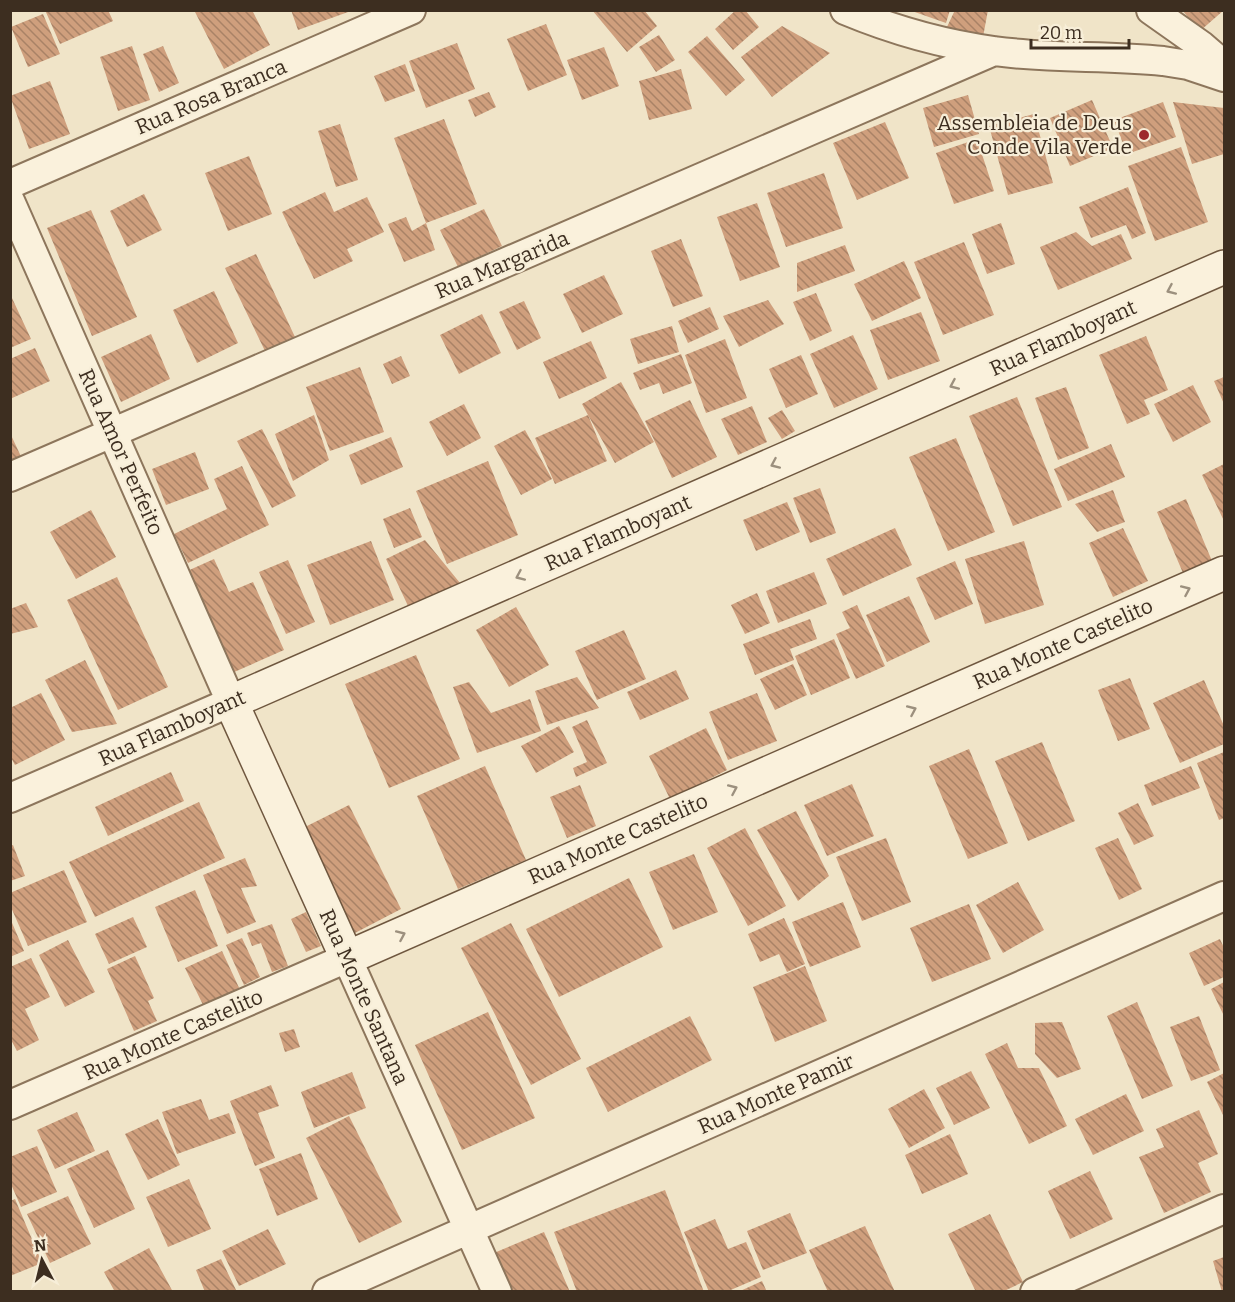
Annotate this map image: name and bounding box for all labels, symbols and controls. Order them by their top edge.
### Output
scale bar [1031,12,1128,50]
text: 20 m [1040,22,1082,44]
street label: Rua Rosa Branca [131,53,291,141]
place label: Assembleia de Deus Conde Vila Verde [937,110,1132,160]
marker: Assembleia de Deus Conde Vila Verde [1137,128,1151,142]
street label: Rua Margarida [431,225,573,305]
one-way arrow [1166,283,1177,295]
street label: Rua Flamboyant [986,294,1141,382]
street label: Rua Amor Perfeito [73,365,169,539]
one-way arrow [949,378,960,390]
one-way arrow [771,456,782,468]
street label: Rua Flamboyant [541,489,696,577]
one-way arrow [515,568,526,580]
one-way arrow [1180,585,1191,597]
street label: Rua Monte Castelito [969,593,1157,695]
street label: Rua Flamboyant [95,684,250,772]
one-way arrow [905,705,916,717]
one-way arrow [727,784,738,796]
street label: Rua Monte Castelito [524,788,712,890]
street label: Rua Monte Santana [314,905,415,1089]
one-way arrow [394,930,405,942]
street label: Rua Monte Castelito [79,984,267,1086]
street label: Rua Monte Pamir [694,1048,858,1140]
north arrow [12,1230,72,1290]
text: N [33,1235,48,1256]

